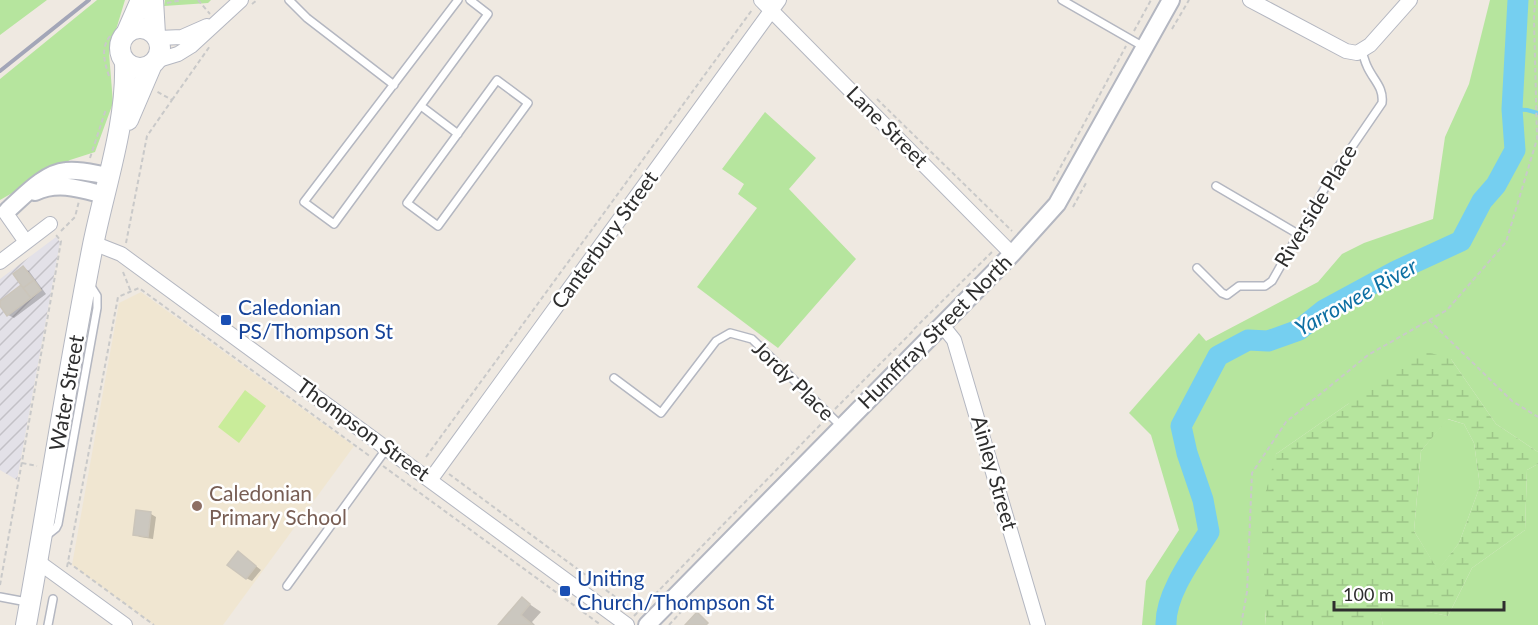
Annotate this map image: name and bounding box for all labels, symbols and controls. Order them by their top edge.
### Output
street label: Lane Street [842,80,934,172]
street label: Riverside Place [1268,139,1361,271]
street label: Canterbury Street [545,165,662,313]
street label: Humffray Street North [852,249,1016,413]
water label: Yarrowee River [1290,252,1422,341]
place label: Caledonian PS/Thompson St [238,294,393,343]
marker: Caledonian PS/Thompson St [219,313,233,327]
street label: Water Street [43,332,88,453]
street label: Jordy Place [748,335,840,425]
street label: Thompson Street [293,372,436,486]
street label: Ainley Street [967,413,1024,533]
place label: Caledonian Primary School [209,480,347,529]
marker: Caledonian Primary School [190,499,204,513]
place label: Uniting Church/Thompson St [577,565,775,614]
scale bar [1334,574,1504,612]
text: 100 m [1343,583,1394,605]
marker: Uniting Church/Thompson St [558,584,572,598]

